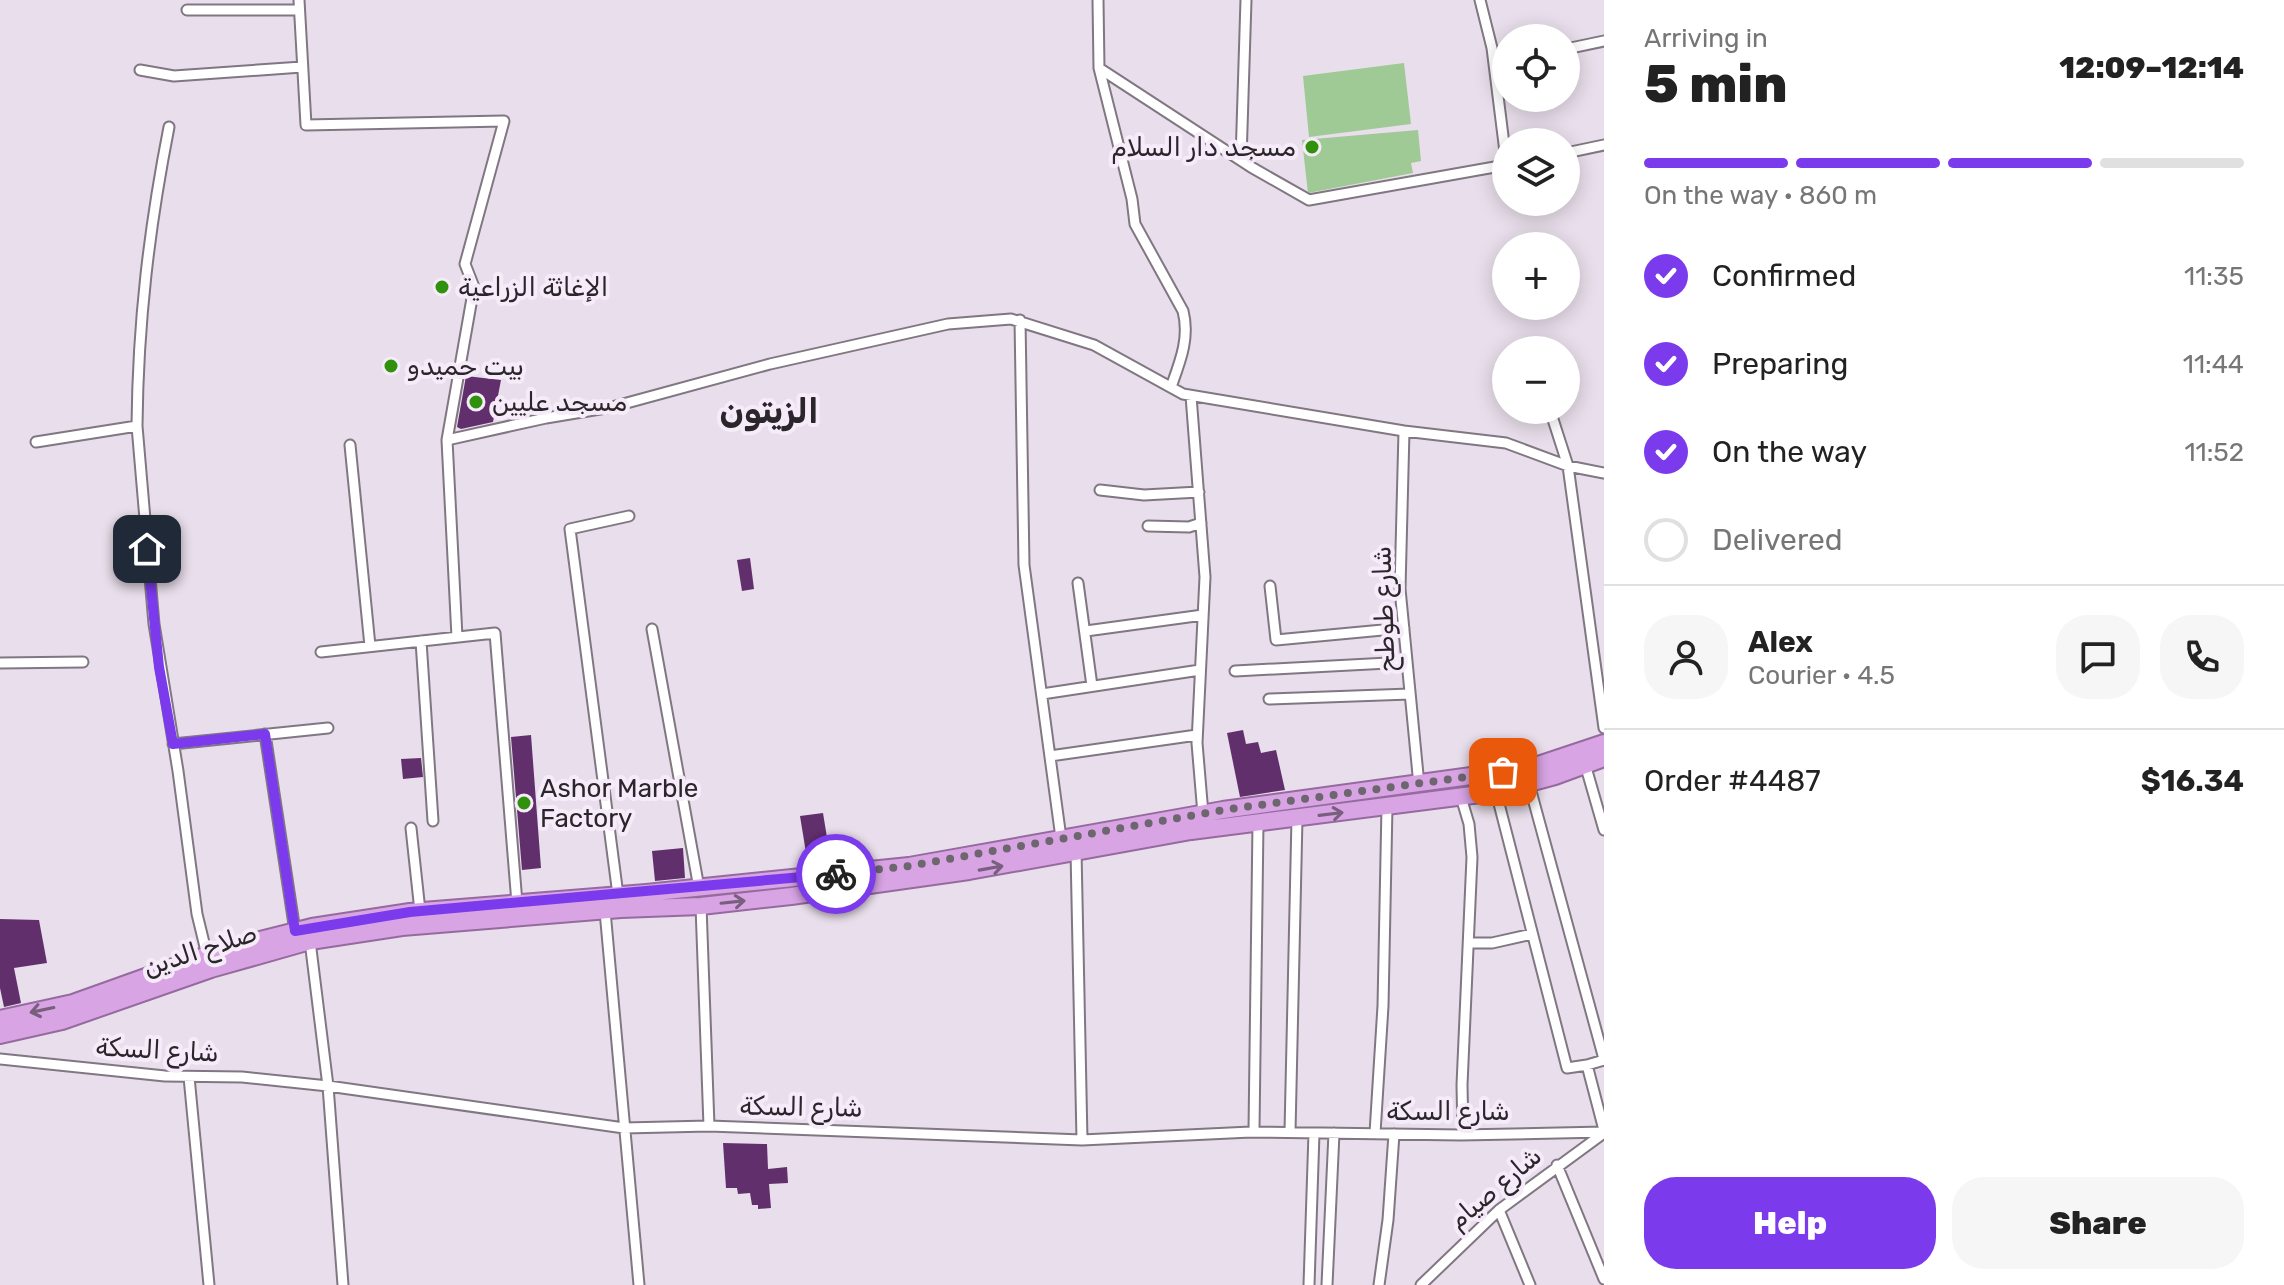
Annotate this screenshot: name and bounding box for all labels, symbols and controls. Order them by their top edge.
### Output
text: Arriving in [1644,23,1768,54]
map controls [1492,24,1580,424]
button: locate [1492,24,1580,112]
text: 12:09–12:14 [2059,50,2244,86]
text: 5 min [1644,53,1787,115]
button: layers [1492,128,1580,216]
place label: مسجد دار السلام [1112,132,1296,164]
marker: مسجد دار السلام [1303,138,1321,156]
text: On the way · 860 m [1644,180,1877,211]
button: + [1492,232,1580,320]
icon: check [1644,254,1688,298]
text: Confirmed [1712,258,1856,294]
text: 11:35 [2184,261,2244,292]
place label: الإغاثة الزراعية [458,272,608,303]
marker: الإغاثة الزراعية [433,278,451,296]
button: − [1492,336,1580,424]
icon: check [1644,342,1688,386]
text: Preparing [1712,346,1848,382]
text: 11:44 [2183,349,2244,380]
place label: بيت حميدو [407,351,524,382]
marker: بيت حميدو [382,357,400,375]
place label: مسجد عليين [492,387,627,418]
district label: الزيتون [720,391,818,432]
marker: مسجد عليين [467,393,485,411]
icon: check [1644,430,1688,474]
text: On the way [1712,434,1867,470]
text: 11:52 [2184,437,2244,468]
pin [113,515,181,583]
text: Delivered [1712,522,1843,558]
icon: home [125,527,169,571]
street label: شارع طوطح [1366,545,1405,673]
button: person [1644,615,1728,699]
button: chat [2056,615,2140,699]
button: phone [2160,615,2244,699]
text: Alex [1748,624,1813,660]
text: Courier · 4.5 [1748,660,1895,691]
pin [1469,738,1537,806]
icon: bag [1481,750,1525,794]
text: Order #4487 [1644,763,1821,799]
text: $16.34 [2141,763,2244,799]
place label: Ashor Marble Factory [540,773,698,834]
marker: Ashor Marble Factory [515,794,533,812]
one-way arrow [1318,806,1343,821]
courier [796,834,876,914]
icon: bike [814,852,858,896]
one-way arrow [978,859,1003,874]
one-way arrow [720,895,746,910]
street label: صلاح الدين [139,917,261,985]
one-way arrow [30,1003,55,1018]
street label: شارع السكة [94,1031,219,1071]
street label: شارع السكة [739,1090,863,1126]
street label: شارع السكة [1386,1096,1510,1129]
street label: شارع صيام [1442,1140,1549,1237]
button: Help [1644,1177,1936,1269]
button: Share [1952,1177,2244,1269]

